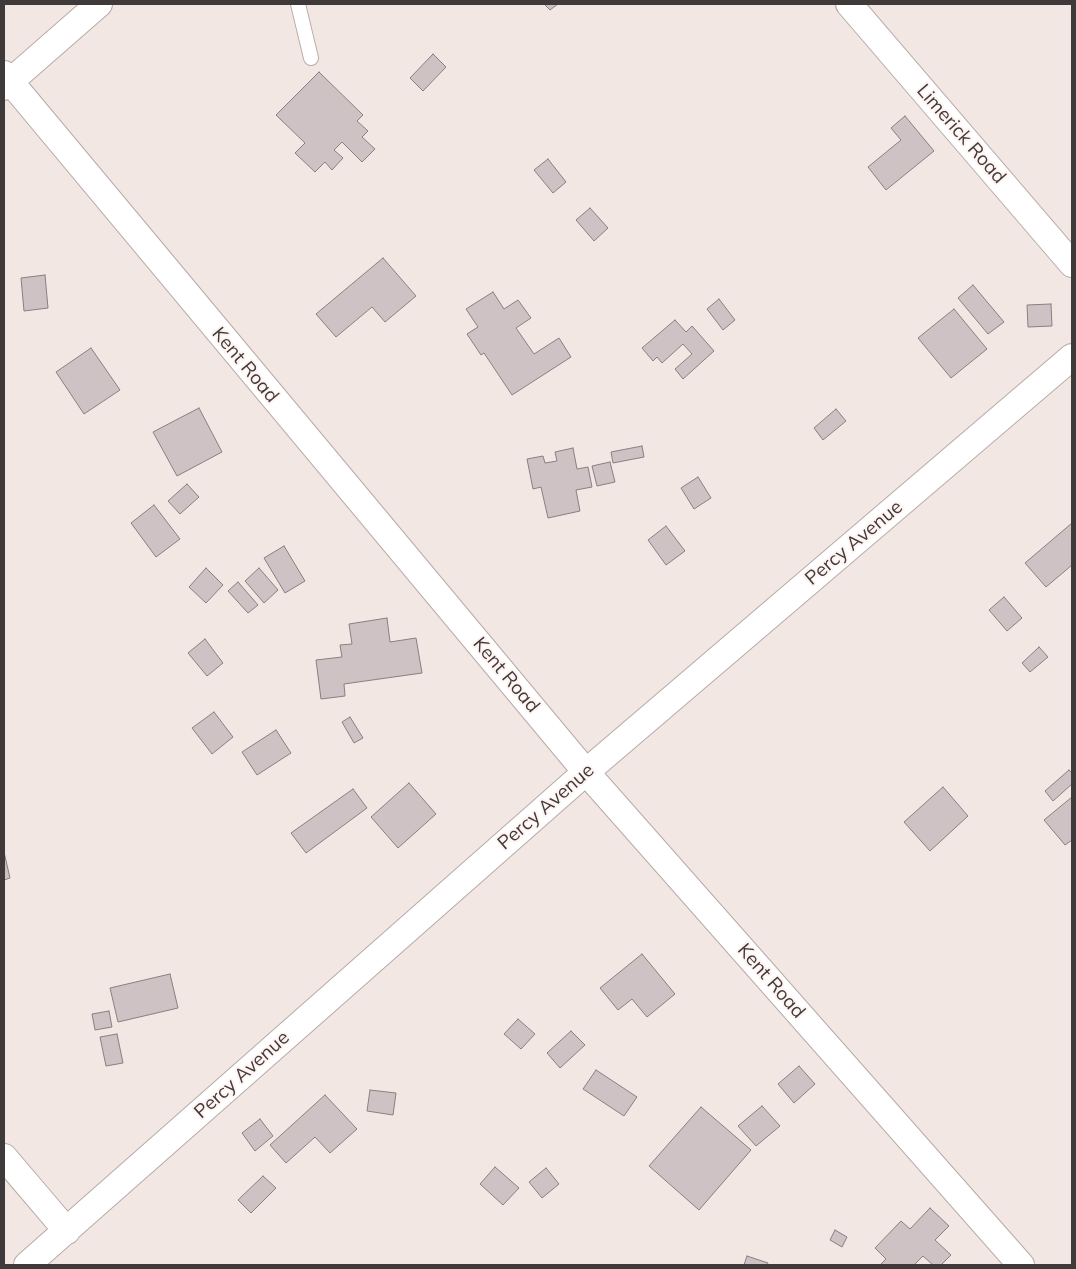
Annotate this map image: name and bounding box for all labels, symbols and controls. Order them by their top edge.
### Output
street label: Limerick Road [912,80,1010,188]
street label: Kent Road [207,323,283,407]
street label: Percy Avenue [801,496,907,590]
street label: Kent Road [468,633,544,717]
street label: Percy Avenue [493,759,599,855]
street label: Kent Road [732,939,810,1023]
street label: Percy Avenue [190,1026,294,1124]

